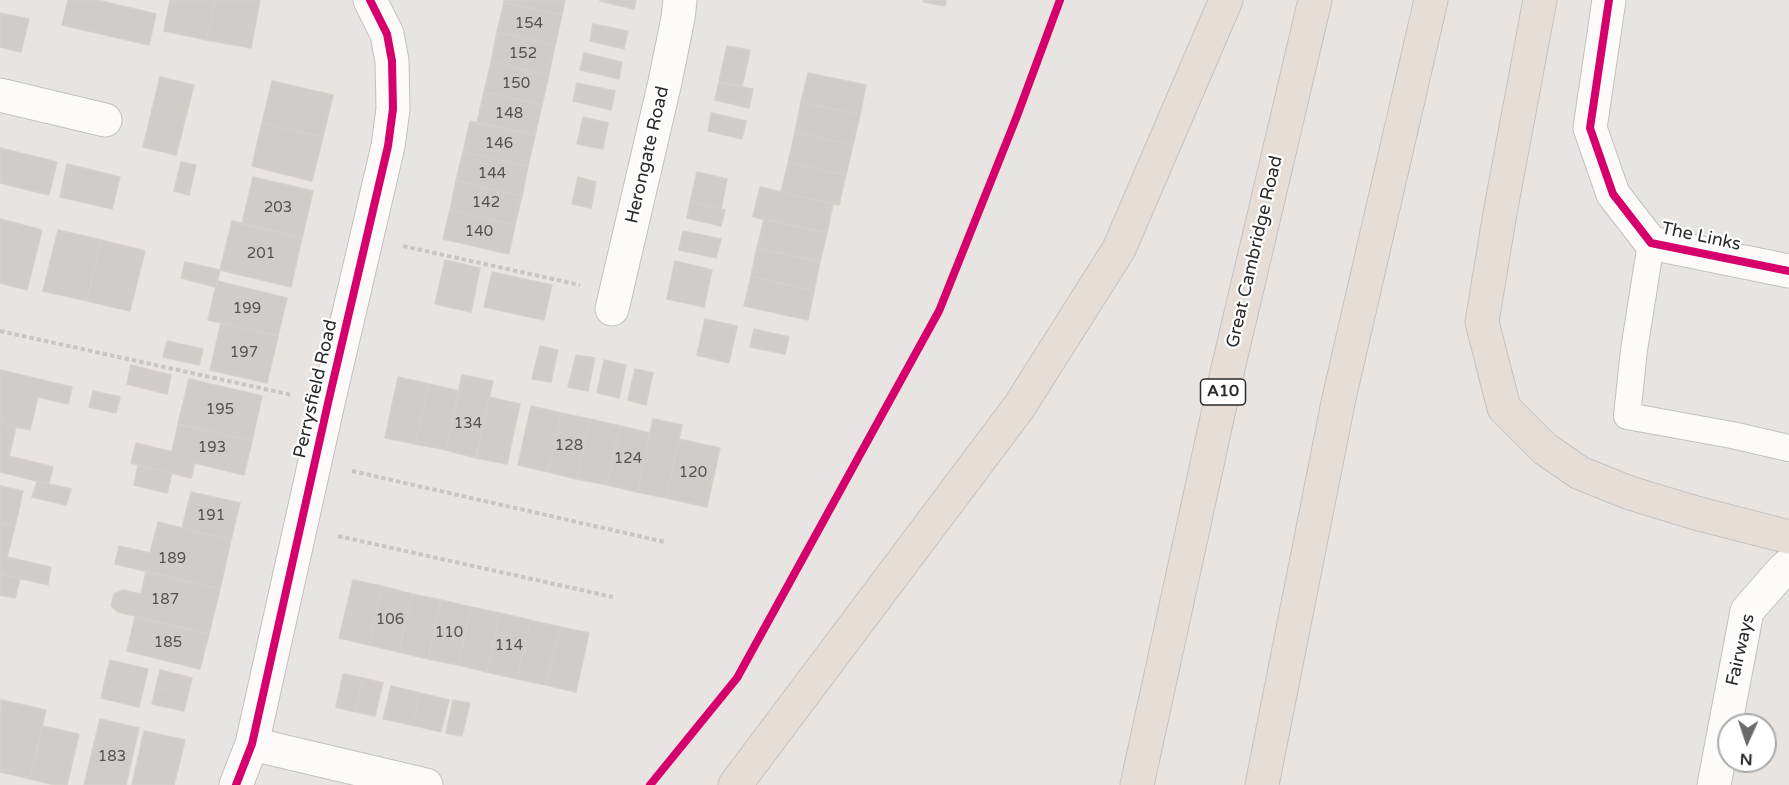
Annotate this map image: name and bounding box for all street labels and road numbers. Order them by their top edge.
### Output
street label: Herongate Road [622,84,674,226]
street label: Great Cambridge Road [1222,154,1288,350]
street label: The Links [1659,218,1743,256]
street label: Perrysfield Road [290,318,342,460]
road number: A10 [1200,379,1246,405]
street label: Fairways [1722,612,1760,688]

